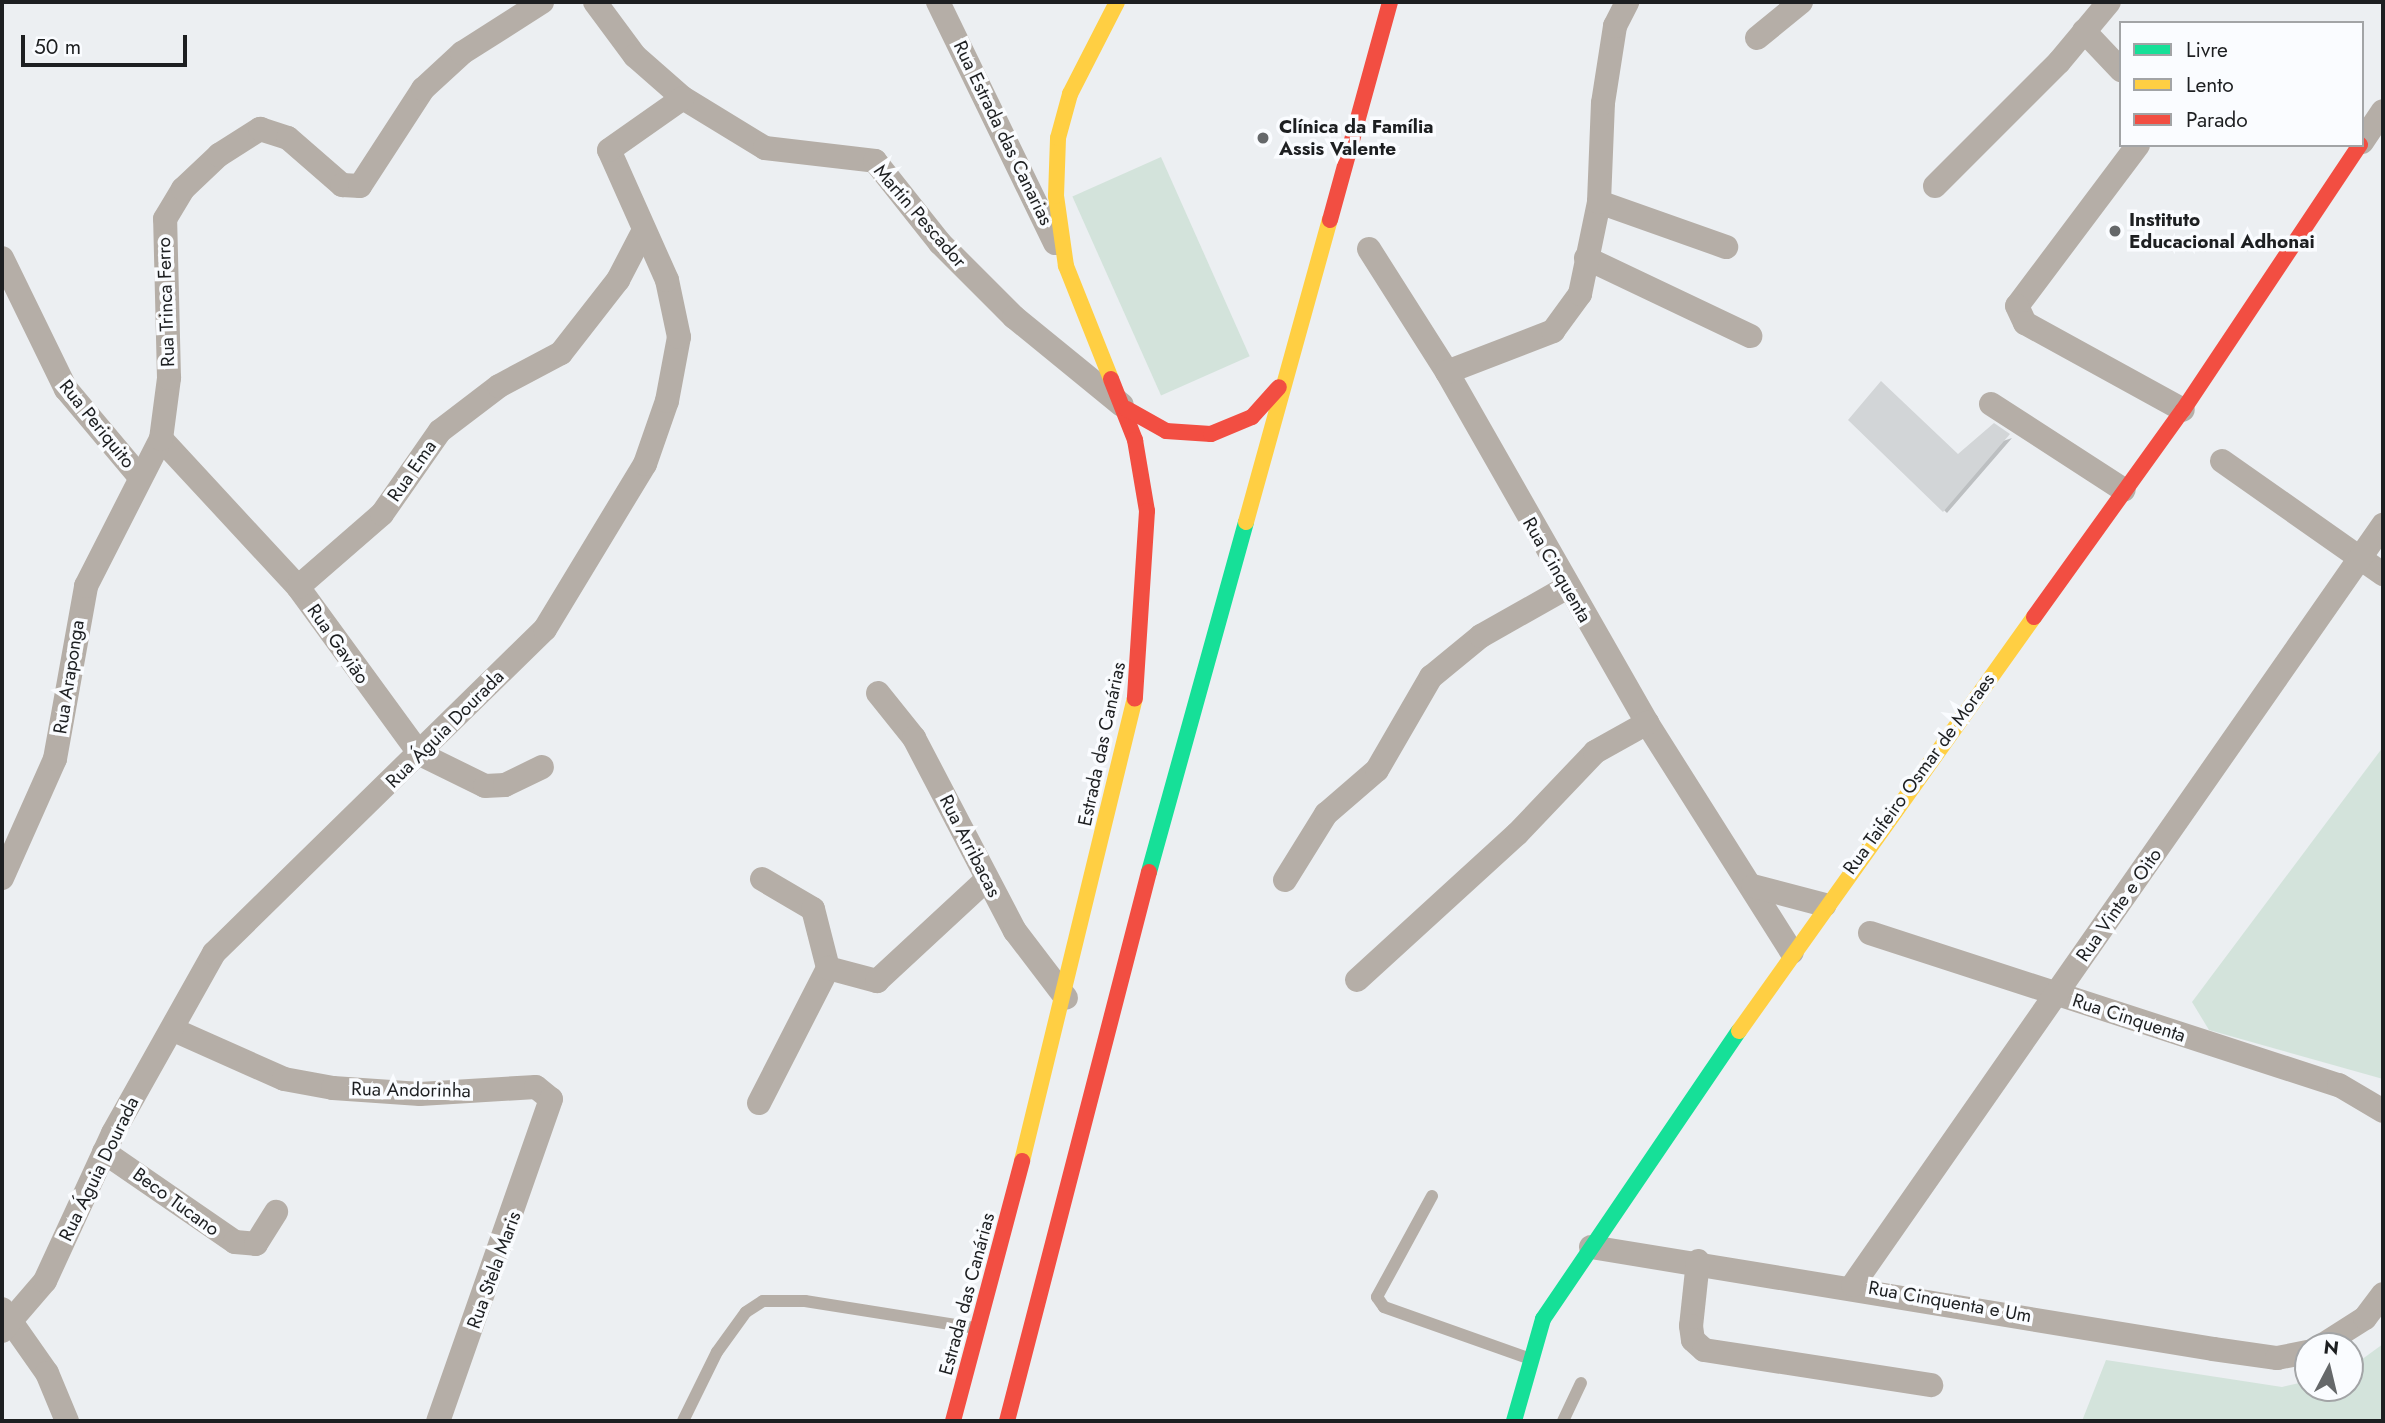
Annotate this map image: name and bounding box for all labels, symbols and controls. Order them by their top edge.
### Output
scale bar [24,21,191,65]
legend [2119,21,2364,147]
text: 50 m [34,32,81,62]
text: Livre [2186,35,2228,65]
street label: Rua Estrada das Canarias [948,37,1058,229]
text: Lento [2186,70,2234,100]
text: Parado [2186,105,2248,135]
place label: Clínica da Família Assis Valente [1279,116,1433,160]
marker: Clínica da Família Assis Valente [1253,128,1273,148]
street label: Martin Pescador [869,160,971,272]
place label: Instituto Educacional Adhonai [2129,209,2315,253]
marker: Instituto Educacional Adhonai [2107,223,2123,239]
street label: Rua Trinca Ferro [152,237,180,367]
street label: Rua Periquito [54,375,140,473]
street label: Rua Ema [383,436,441,506]
street label: Rua Cinquenta [1518,513,1596,627]
street label: Rua Gavião [302,600,374,688]
street label: Rua Araponga [49,619,89,735]
street label: Estrada das Canárias [1073,660,1131,828]
street label: Rua Águia Dourada [381,665,509,793]
street label: Rua Taifeiro Osmar de Moraes [1838,669,2000,879]
street label: Rua Arribacas [934,791,1006,901]
street label: Rua Vinte e Oito [2071,844,2167,966]
street label: Rua Cinquenta [2070,989,2188,1047]
street label: Rua Andorinha [351,1078,471,1102]
street label: Rua Águia Dourada [54,1093,144,1245]
street label: Beco Tucano [128,1163,224,1241]
street label: Rua Stela Maris [462,1208,526,1332]
street label: Estrada das Canárias [934,1210,1000,1378]
street label: Rua Cinquenta e Um [1867,1276,2033,1328]
north arrow [2294,1332,2364,1402]
text: N [2322,1333,2341,1362]

